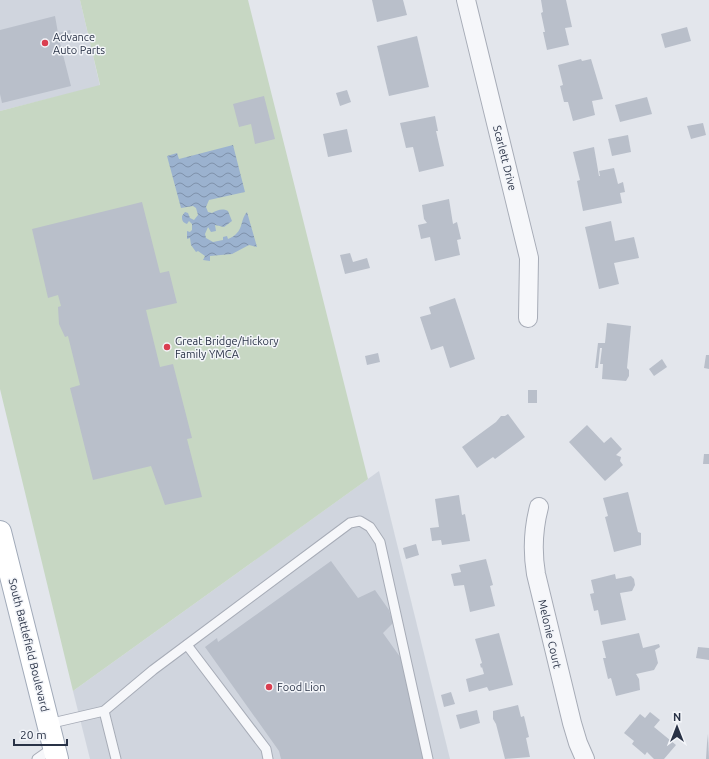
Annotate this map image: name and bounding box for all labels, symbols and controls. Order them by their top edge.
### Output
place label: Advance Auto Parts [53,31,105,56]
marker: Advance Auto Parts [40,38,50,48]
street label: Scarlett Drive [491,124,519,192]
place label: Great Bridge/Hickory Family YMCA [175,335,279,360]
marker: Great Bridge/Hickory Family YMCA [162,342,172,352]
street label: South Battlefield Boulevard [7,577,51,713]
street label: Melonie Court [536,598,564,670]
place label: Food Lion [277,681,326,693]
marker: Food Lion [264,682,274,692]
north arrow [657,707,697,747]
text: N [673,711,681,723]
scale bar [14,721,67,747]
text: 20 m [20,728,47,741]

